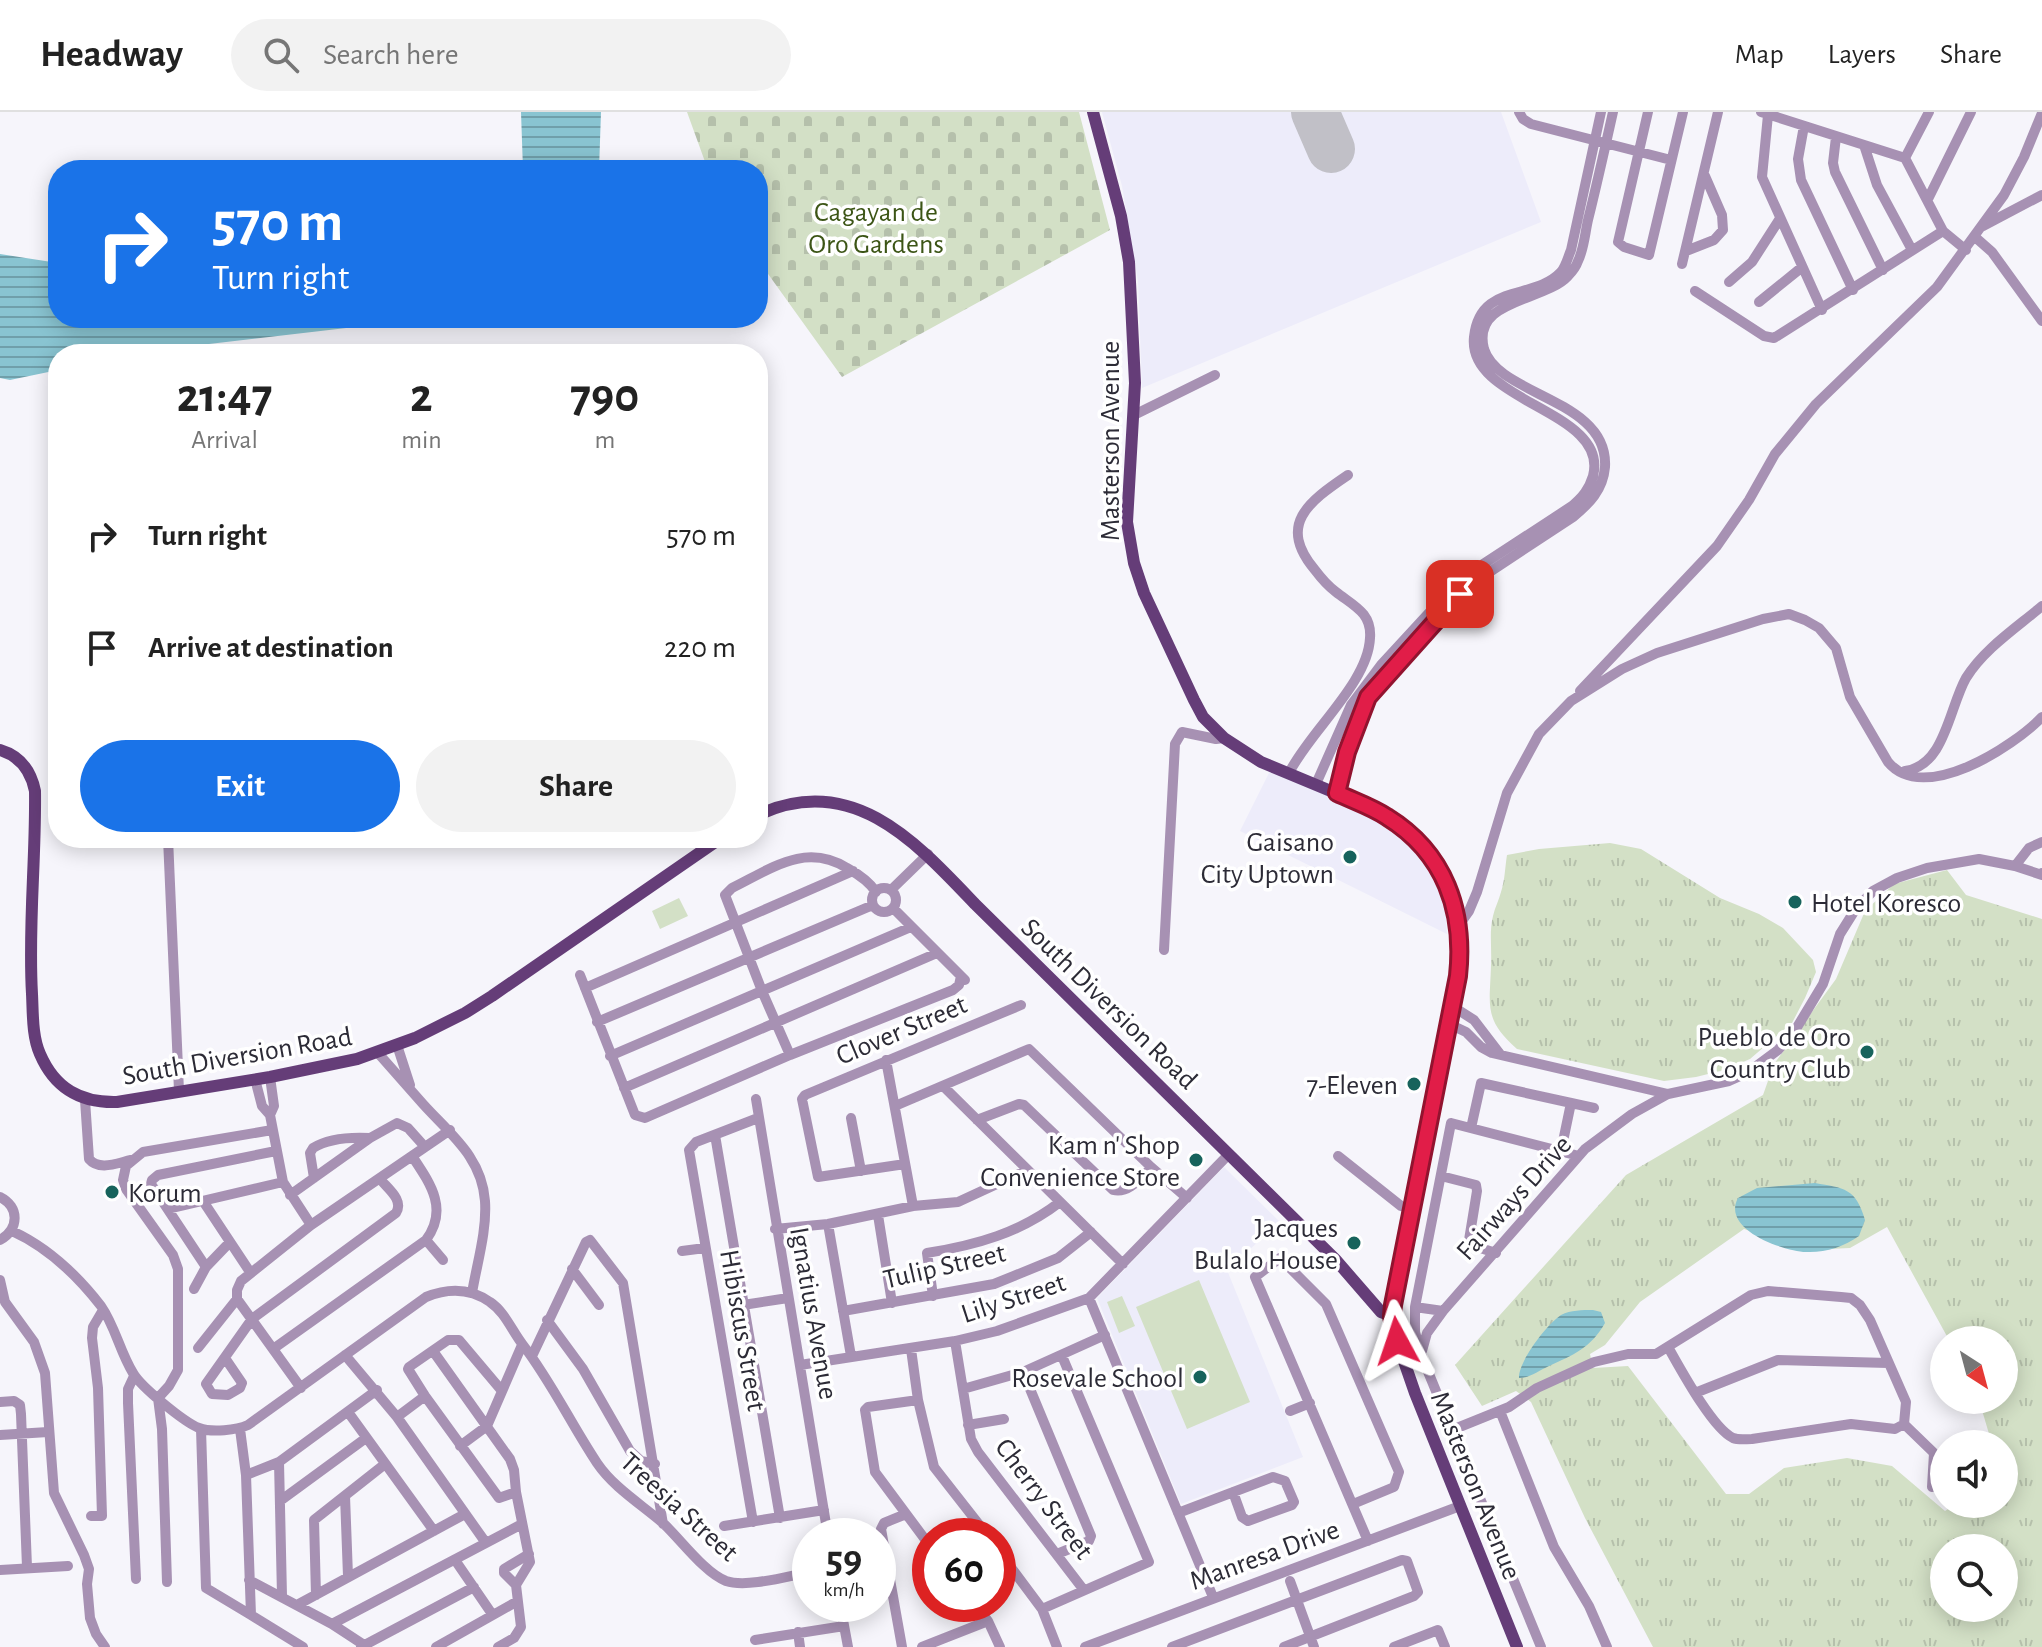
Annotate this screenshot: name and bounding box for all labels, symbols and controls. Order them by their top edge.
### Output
search box [231,19,791,91]
icon: search [259,33,303,77]
text: Headway [40,36,183,74]
text: Search here [323,40,459,70]
text: Map [1735,41,1784,69]
text: Layers [1828,41,1896,69]
text: Share [1940,41,2002,69]
icon: right [80,192,184,296]
text: 570 m [212,195,343,251]
park label: Cagayan de Oro Gardens [808,199,944,259]
text: Turn right [212,260,349,296]
street label: Masterson Avenue [1097,341,1125,541]
text: 21:47 [177,373,272,421]
text: 2 [410,373,433,421]
text: 790 [570,373,639,421]
text: Arrival [191,427,258,453]
text: min [401,427,442,453]
text: m [594,427,615,453]
icon: right [80,514,124,558]
text: Turn right [148,521,267,551]
text: 570 m [666,521,736,551]
pin [1426,560,1494,628]
icon: arrive [1438,572,1482,616]
icon: arrive [80,626,124,670]
text: Arrive at destination [148,633,394,663]
text: 220 m [664,633,736,663]
button: Exit [80,740,400,832]
button: Share [416,740,736,832]
place label: Gaisano City Uptown [1201,829,1334,889]
marker: Gaisano City Uptown [1341,848,1359,866]
place label: Hotel Koresco [1811,890,1961,918]
marker: Hotel Koresco [1786,893,1804,911]
street label: South Diversion Road [1015,914,1202,1095]
street label: Clover Street [832,991,971,1071]
street label: South Diversion Road [120,1023,354,1091]
place label: Pueblo de Oro Country Club [1697,1024,1851,1084]
marker: Pueblo de Oro Country Club [1858,1043,1876,1061]
place label: 7-Eleven [1306,1072,1398,1100]
marker: 7-Eleven [1405,1075,1423,1093]
street label: Fairways Drive [1452,1131,1577,1266]
place label: Kam n' Shop Convenience Store [980,1132,1180,1192]
marker: Kam n' Shop Convenience Store [1187,1151,1205,1169]
place label: Korum [128,1180,202,1208]
marker: Korum [103,1183,121,1201]
place label: Jacques Bulalo House [1194,1215,1338,1275]
street label: Ignatius Avenue [784,1225,842,1402]
marker: Jacques Bulalo House [1345,1234,1363,1252]
street label: Tulip Street [881,1239,1008,1295]
street label: Hibiscus Street [714,1247,770,1413]
street label: Lily Street [958,1269,1069,1329]
position arrow [1355,1299,1439,1383]
north arrow [1930,1326,2018,1414]
map controls [1930,1326,2018,1622]
place label: Rosevale School [1011,1365,1184,1393]
marker: Rosevale School [1191,1368,1209,1386]
street label: Masterson Avenue [1425,1388,1526,1584]
button: sound [1930,1430,2018,1518]
street label: Cherry Street [989,1434,1098,1565]
street label: Treesia Street [615,1448,743,1567]
street label: Manresa Drive [1186,1516,1343,1596]
speed limit sign: 60 [912,1518,1016,1622]
button: search [1930,1534,2018,1622]
text: 59 [826,1540,862,1580]
text: km/h [823,1580,865,1600]

